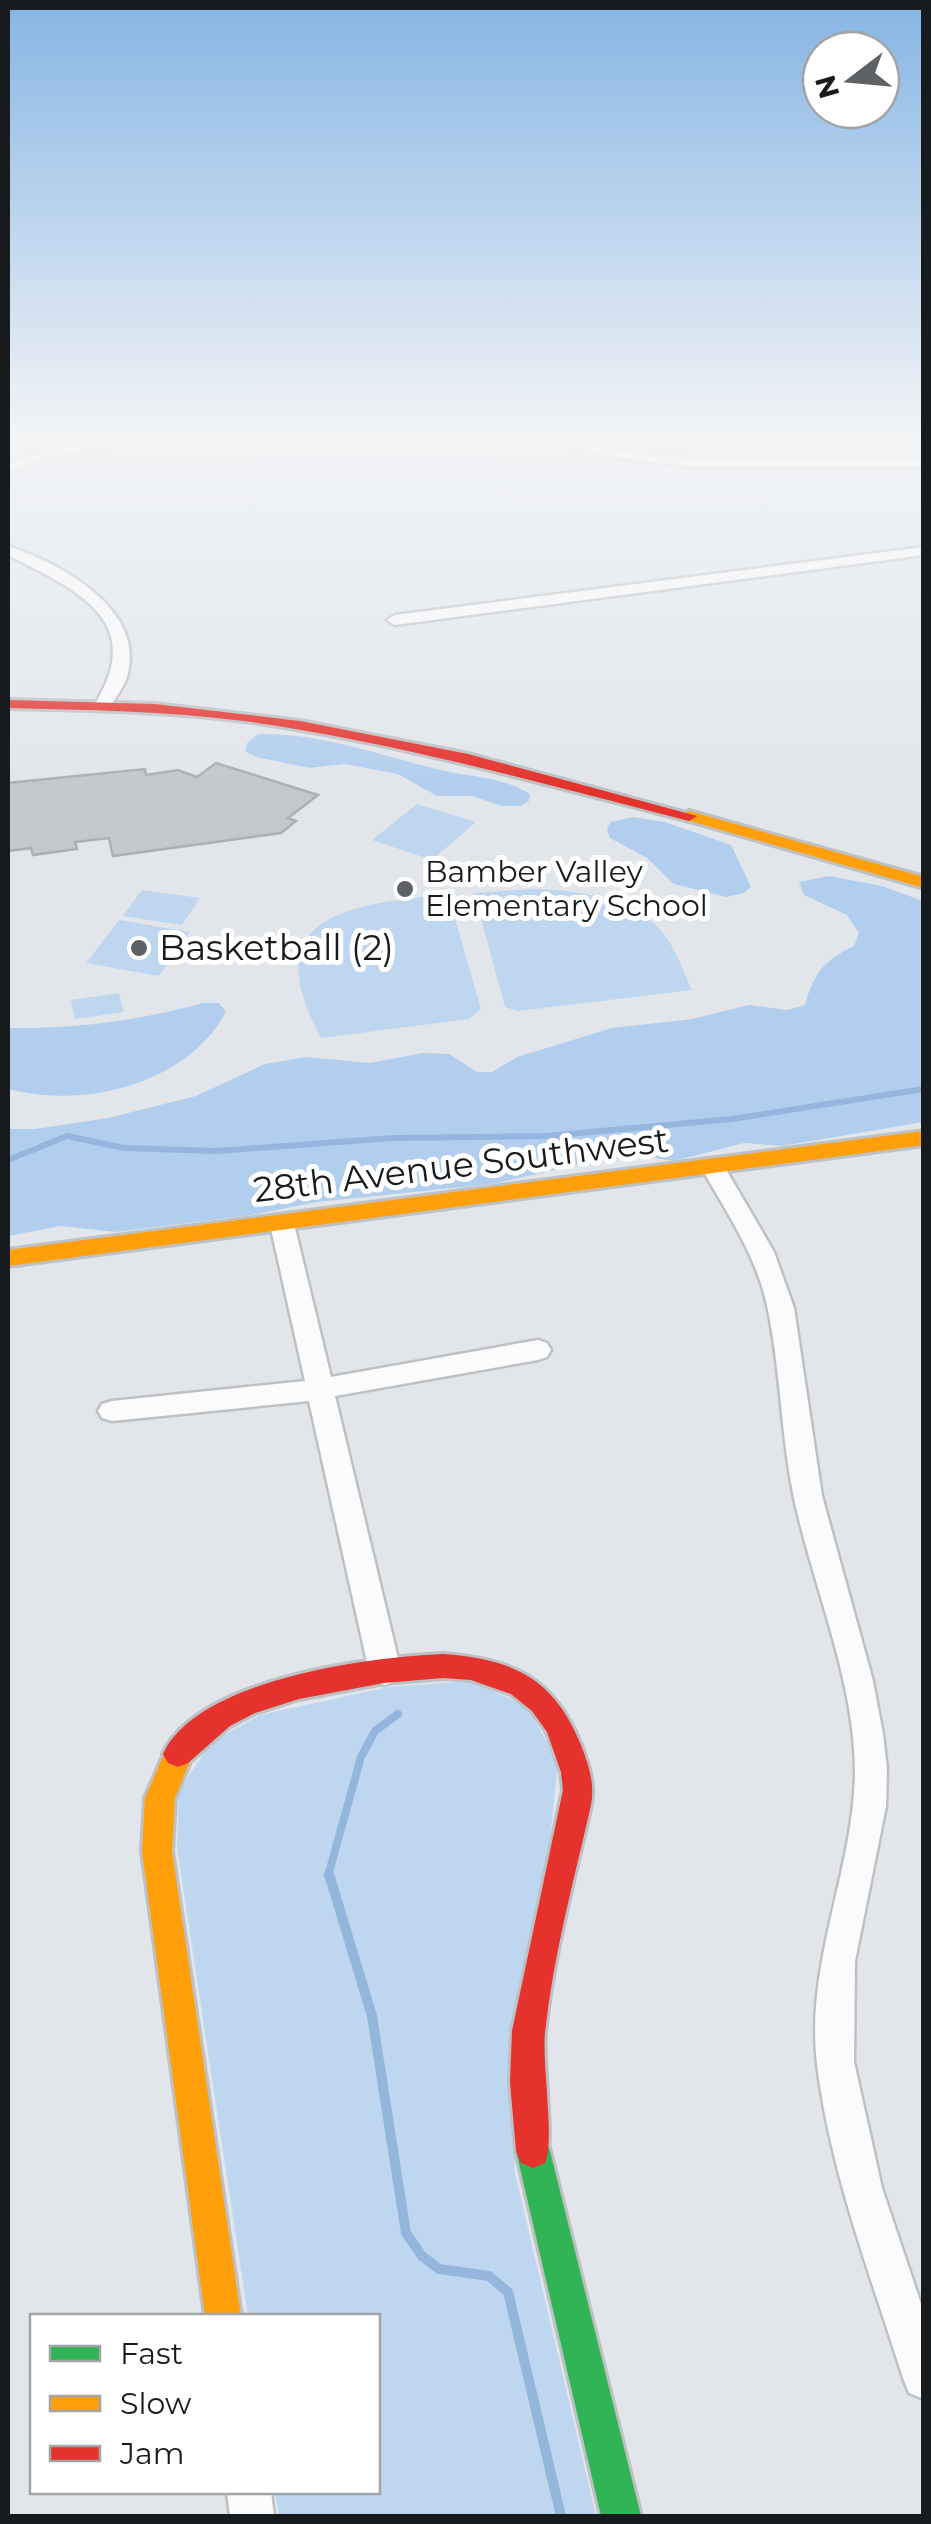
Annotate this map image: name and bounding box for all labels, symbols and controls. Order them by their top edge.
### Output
north arrow [801,30,901,130]
text: N [808,71,846,102]
place label: Bamber Valley Elementary School [425,853,708,924]
marker: Bamber Valley Elementary School [394,878,416,900]
place label: Basketball (2) [159,926,394,969]
marker: Basketball (2) [128,937,150,959]
street label: 28th Avenue Southwest [251,1118,671,1211]
legend [30,2314,380,2494]
text: Fast [120,2335,183,2372]
text: Slow [120,2385,192,2422]
text: Jam [119,2435,185,2472]

